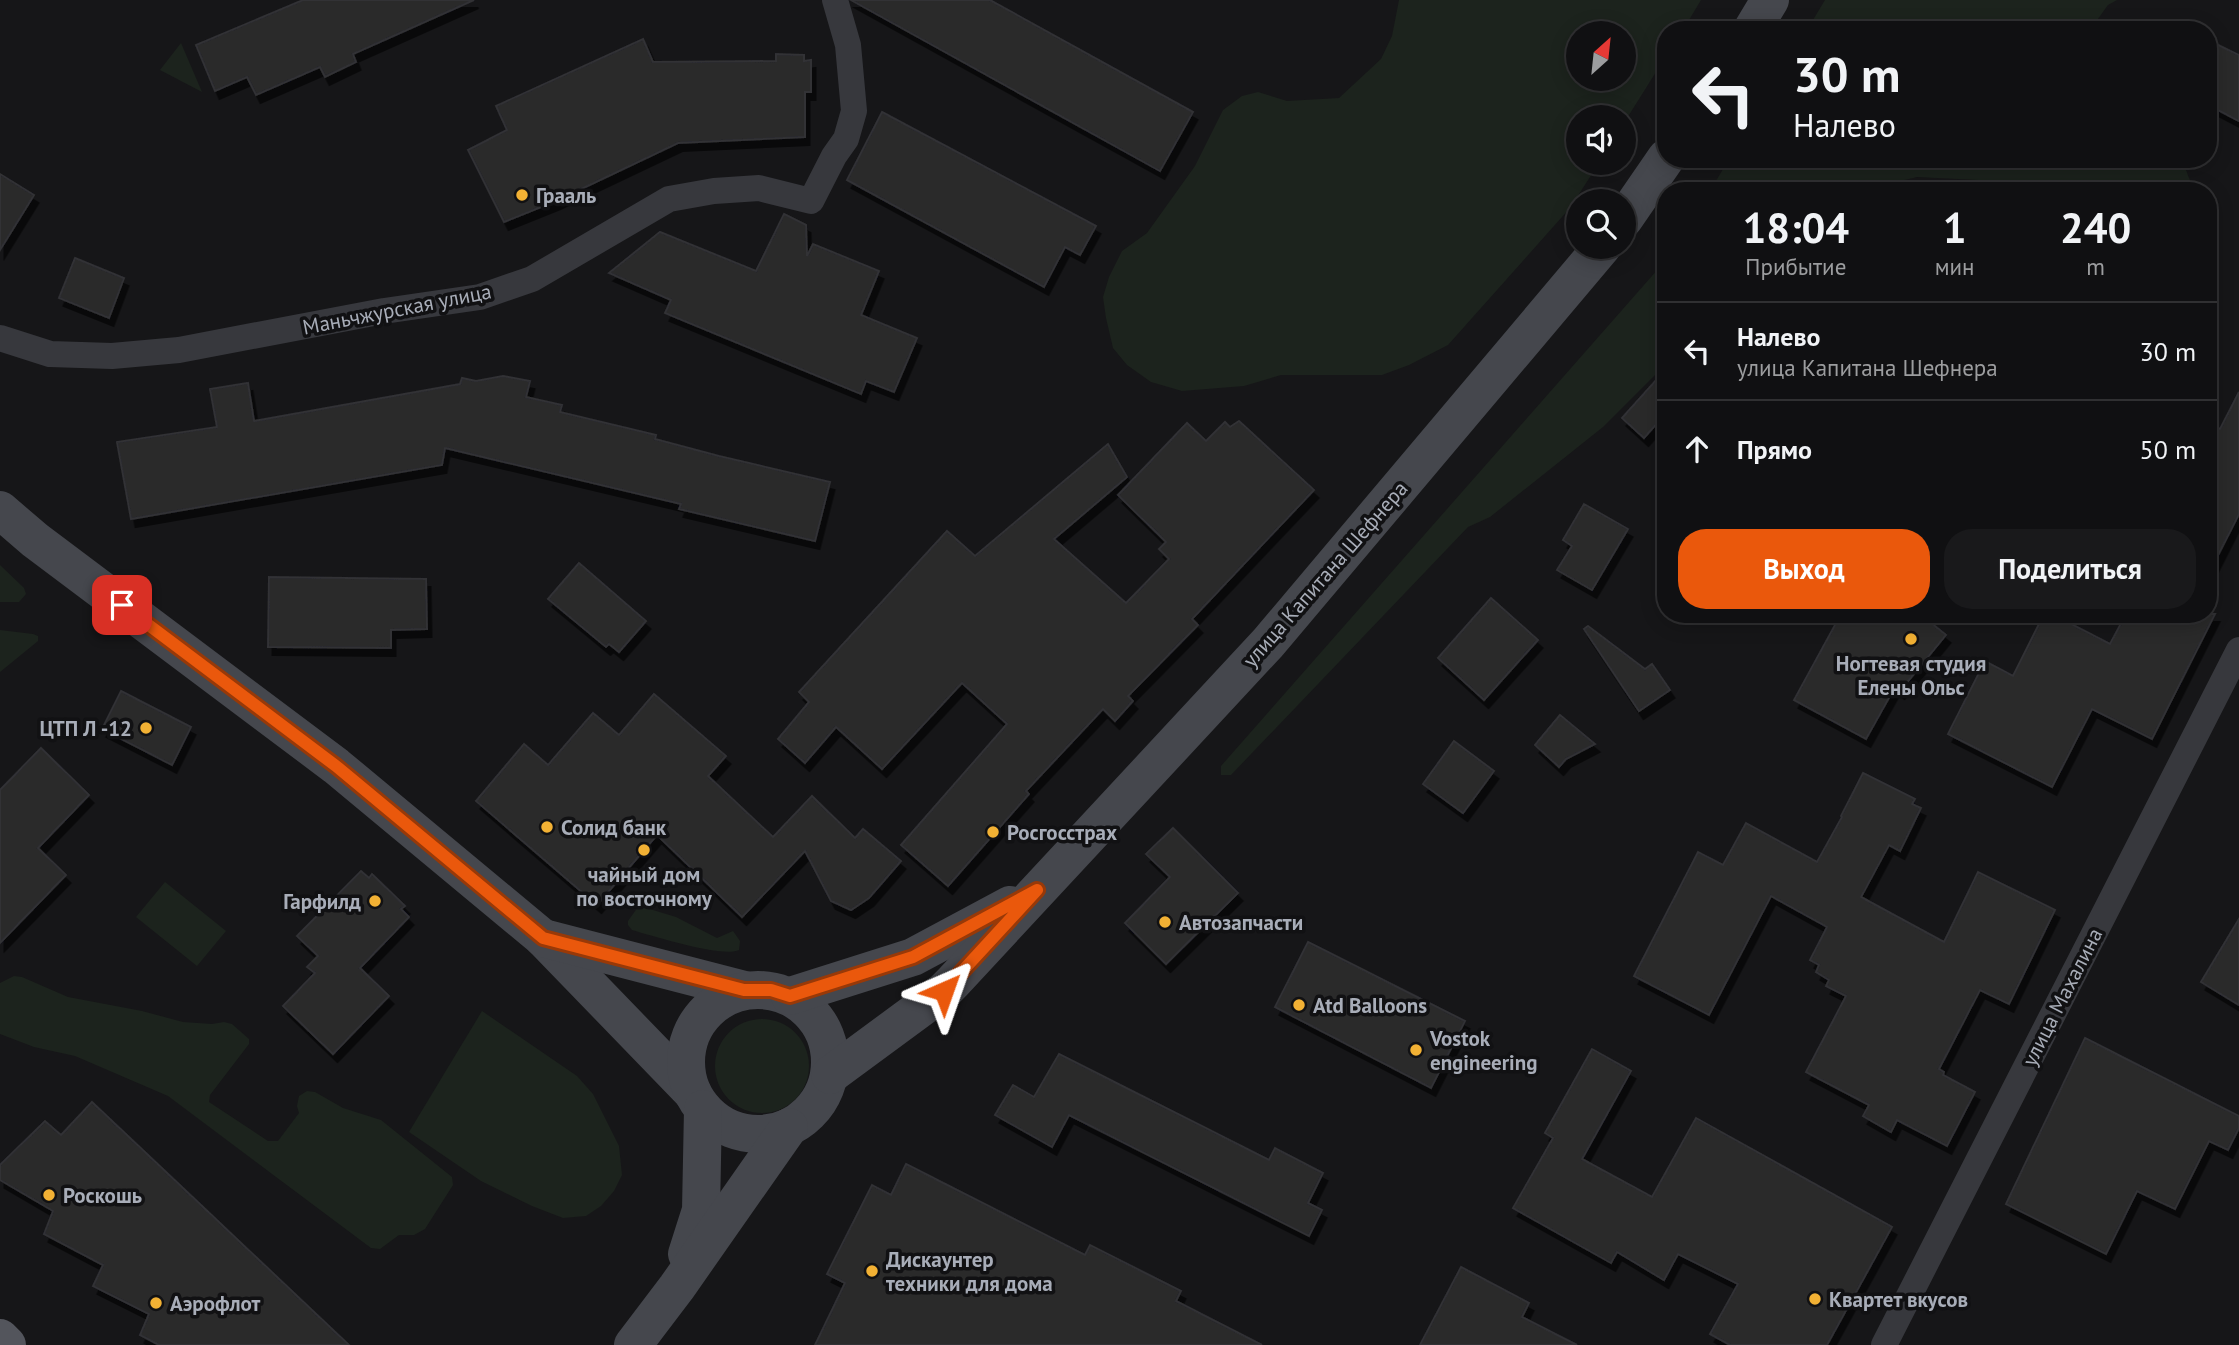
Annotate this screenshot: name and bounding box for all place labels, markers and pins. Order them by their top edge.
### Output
place label: Грааль [536,182,596,209]
marker: Грааль [514,187,530,203]
pin [92,575,152,635]
marker: Ногтевая студия Елены Ольс [1903,631,1919,647]
place label: Ногтевая студия Елены Ольс [1836,650,1986,701]
place label: ЦТП Л -12 [40,715,132,742]
marker: ЦТП Л -12 [138,720,154,736]
place label: Солид банк [561,814,667,841]
marker: Солид банк [539,819,555,835]
place label: Росгосстрах [1007,819,1117,846]
marker: Росгосстрах [985,824,1001,840]
marker: чайный дом по восточному [636,842,652,858]
place label: чайный дом по восточному [576,861,713,912]
place label: Гарфилд [283,888,361,915]
marker: Гарфилд [367,893,383,909]
place label: Автозапчасти [1179,909,1303,936]
marker: Автозапчасти [1157,914,1173,930]
place label: Atd Balloons [1313,992,1427,1019]
marker: Atd Balloons [1291,997,1307,1013]
place label: Vostok engineering [1429,1025,1537,1076]
marker: Vostok engineering [1408,1042,1424,1058]
place label: Роскошь [63,1182,142,1209]
marker: Роскошь [41,1187,57,1203]
place label: Дискаунтер техники для дома [886,1246,1053,1297]
marker: Дискаунтер техники для дома [864,1263,880,1279]
place label: Квартет вкусов [1829,1286,1968,1313]
place label: Аэрофлот [170,1290,261,1317]
marker: Квартет вкусов [1807,1291,1823,1307]
marker: Аэрофлот [148,1295,164,1311]

